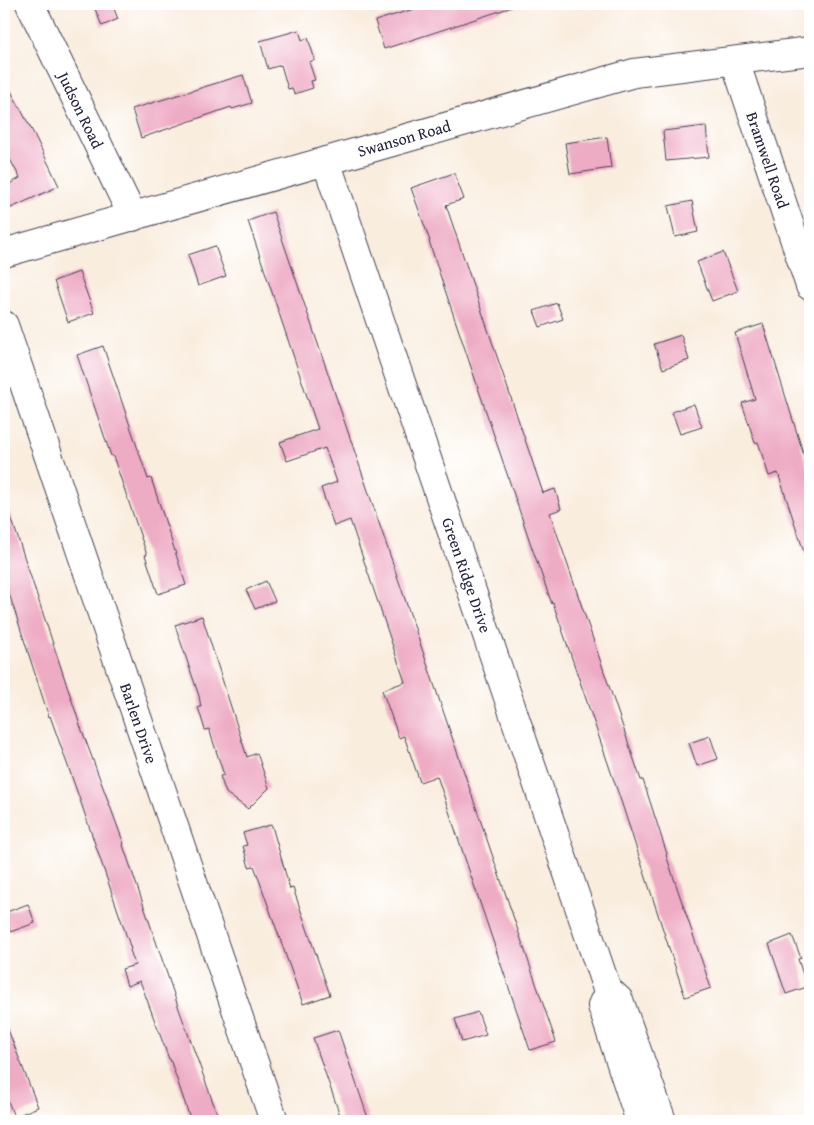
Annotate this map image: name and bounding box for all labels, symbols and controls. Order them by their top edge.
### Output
street label: Judson Road [51,66,110,153]
street label: Bramwell Road [740,108,796,212]
street label: Swanson Road [355,113,454,163]
street label: Green Ridge Drive [436,514,498,636]
street label: Barlen Drive [114,680,164,766]

